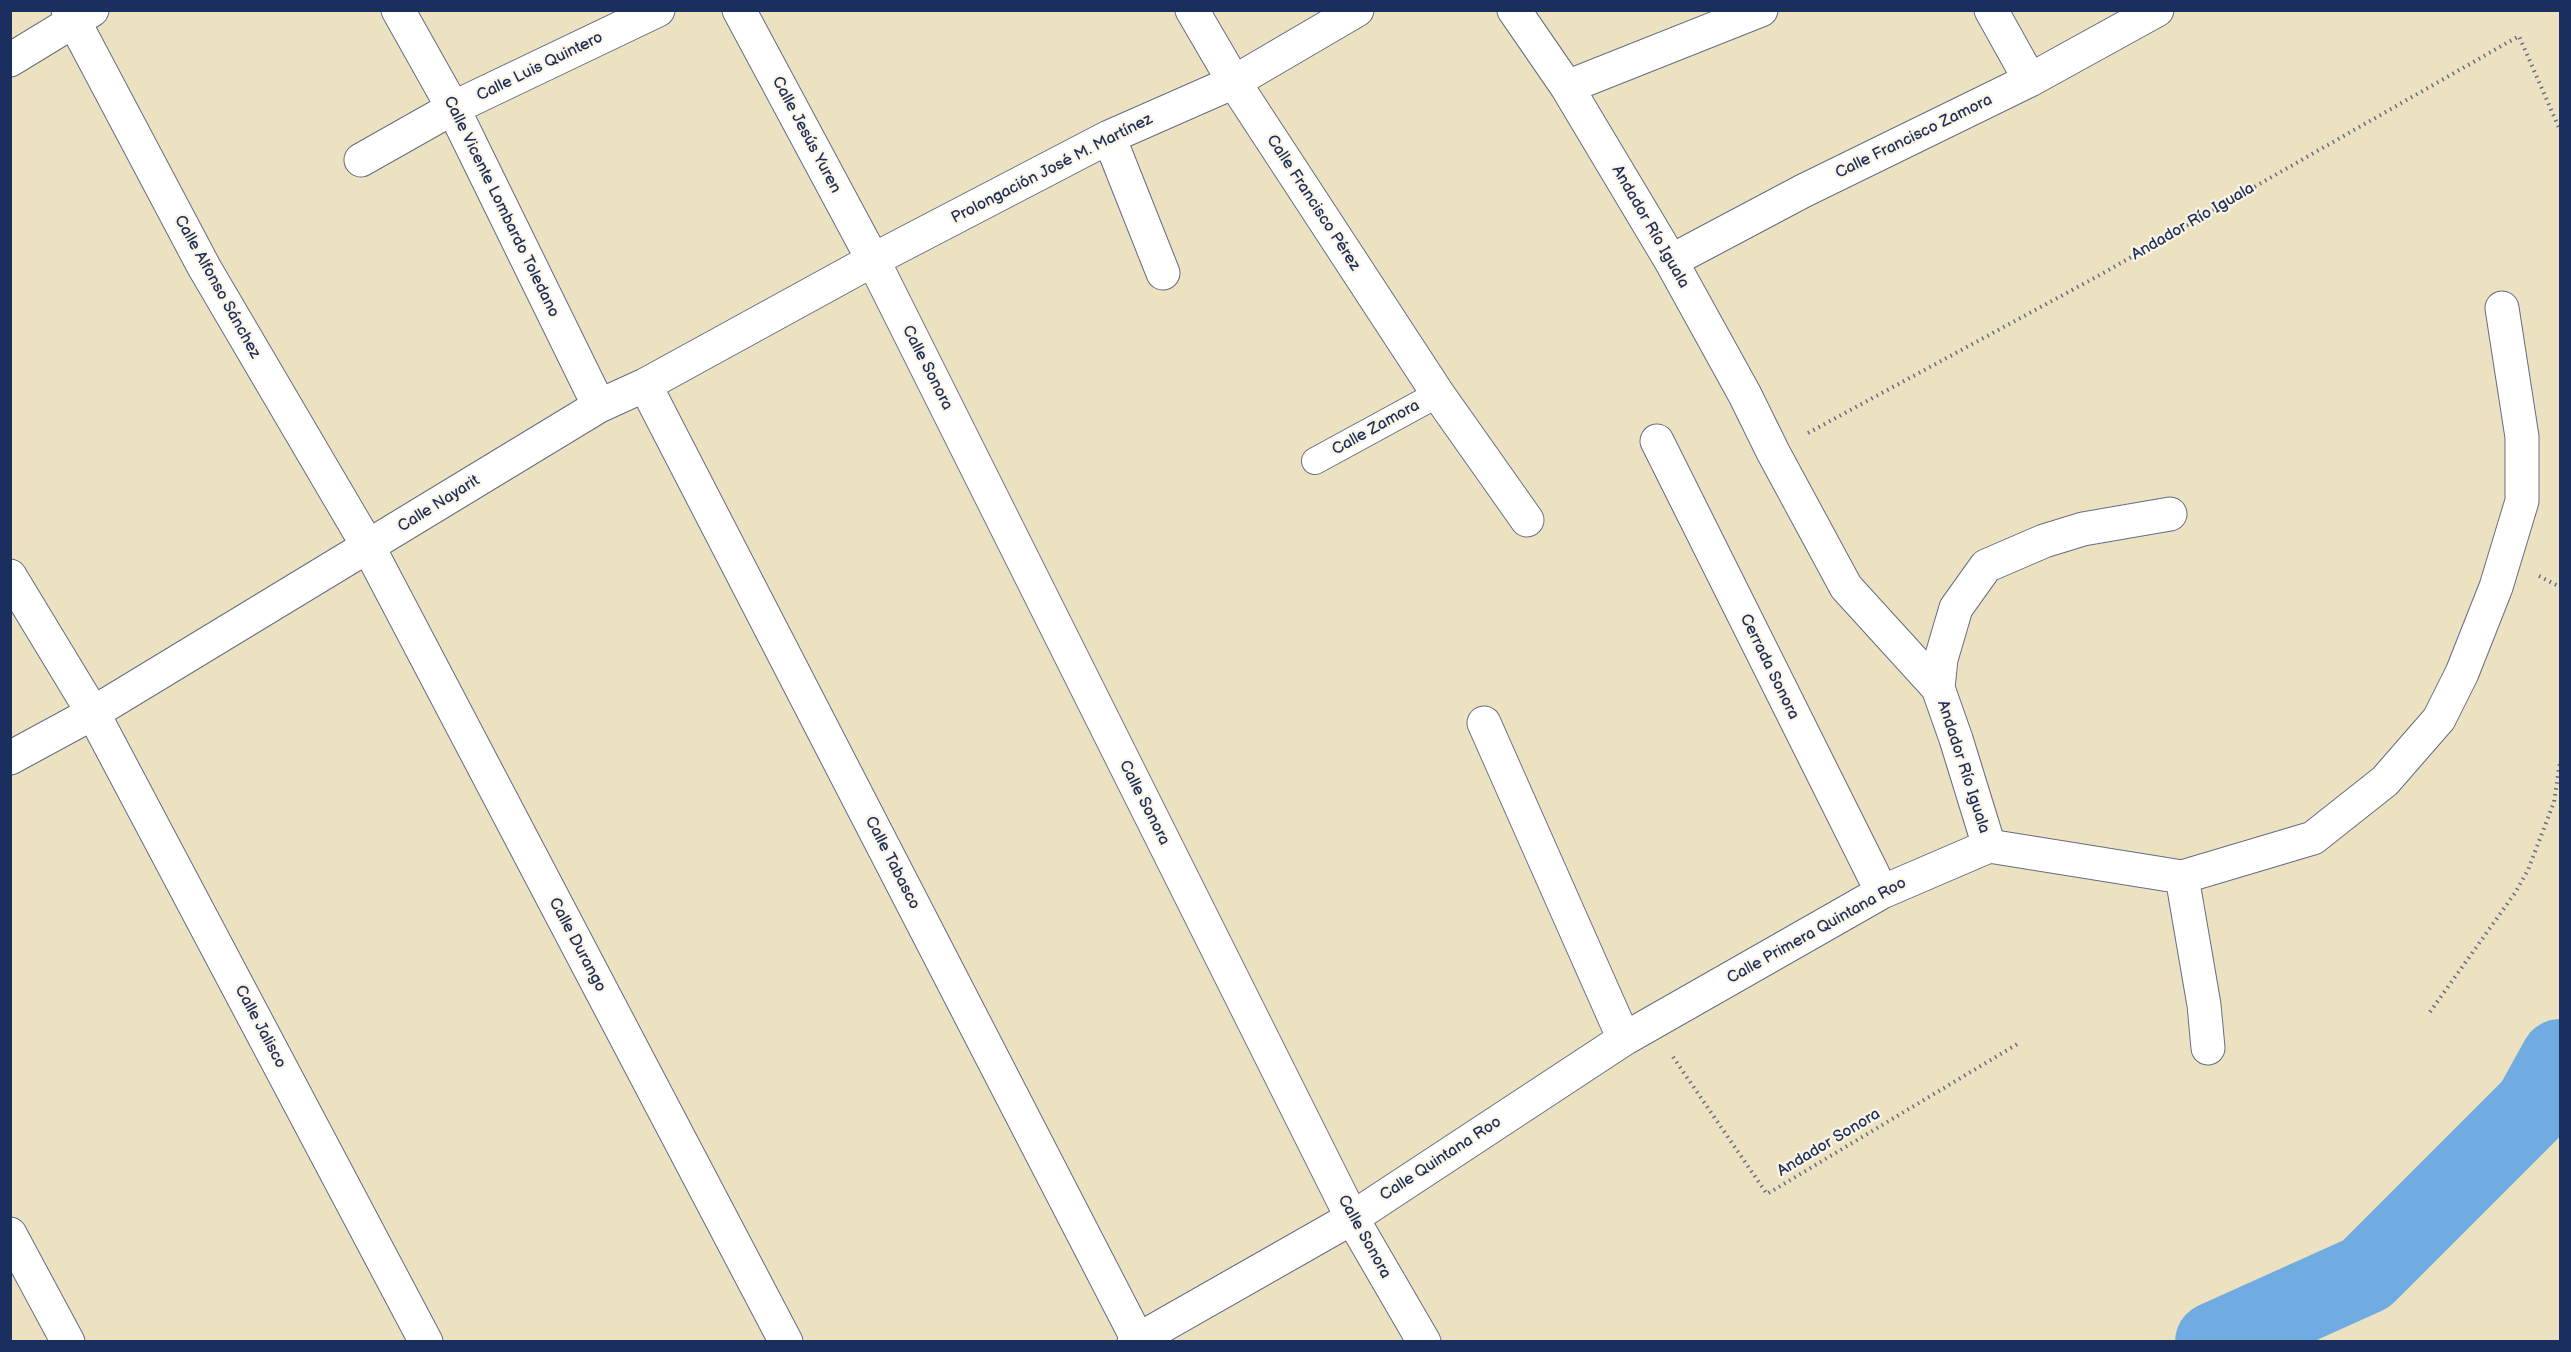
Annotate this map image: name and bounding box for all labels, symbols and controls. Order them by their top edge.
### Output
street label: Calle Luis Quintero [474,28,606,106]
street label: Calle Jesús Yuren [767,73,845,197]
street label: Calle Francisco Zamora [1832,91,1996,183]
street label: Calle Vicente Lombardo Toledano [439,93,563,321]
street label: Prolongación José M. Martínez [948,110,1156,228]
street label: Calle Francisco Pérez [1262,131,1364,275]
street label: Andador Río Iguala [1607,162,1693,292]
street label: Andador Río Iguala [2128,179,2258,265]
street label: Calle Alfonso Sánchez [170,212,264,362]
street label: Calle Sonora [897,322,957,414]
street label: Calle Zamora [1329,396,1423,460]
street label: Calle Nayarit [395,471,483,537]
street label: Cerrada Sonora [1735,611,1803,723]
street label: Andador Río Iguala [1932,698,1994,836]
street label: Calle Sonora [1114,757,1174,849]
street label: Calle Tabasco [860,813,924,913]
street label: Calle Primera Quintana Roo [1724,874,1910,988]
street label: Calle Durango [544,895,610,995]
street label: Calle Jalisco [230,982,290,1072]
street label: Andador Sonora [1774,1105,1884,1181]
street label: Calle Quintana Roo [1377,1113,1505,1205]
street label: Calle Sonora [1333,1192,1395,1282]

